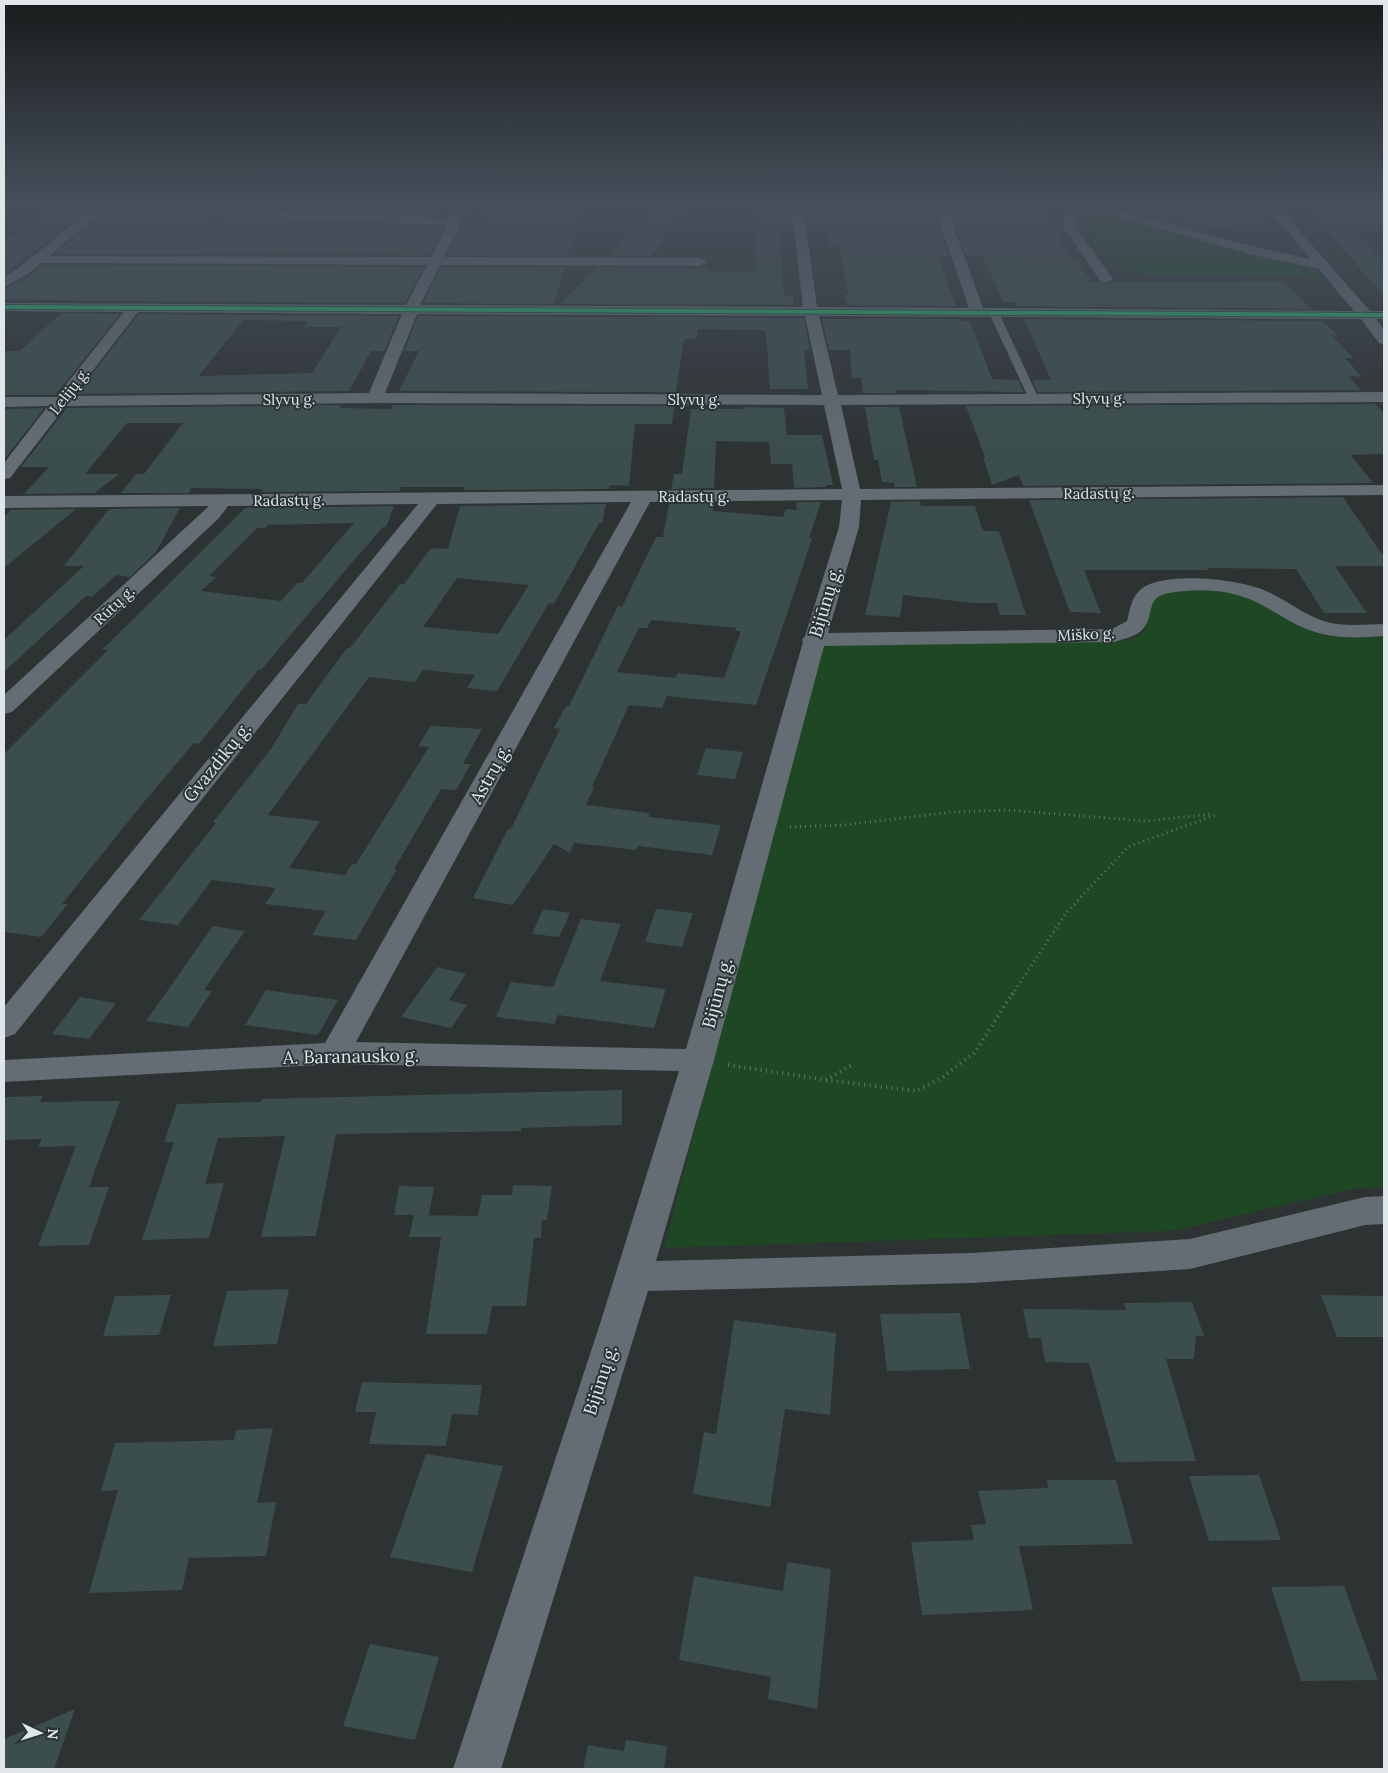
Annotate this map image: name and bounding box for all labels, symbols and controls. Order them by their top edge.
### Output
street label: Lelijų g. [45,364,93,418]
street label: Slyvų g. [1072,388,1126,408]
street label: Slyvų g. [262,389,316,409]
street label: Slyvų g. [668,390,720,409]
street label: Radastų g. [1063,483,1135,503]
street label: Radastų g. [658,487,730,506]
street label: Radastų g. [253,490,325,510]
street label: Bijūnų g. [803,564,847,640]
street label: Rūtų g. [90,581,138,629]
street label: Miško g. [1057,623,1115,645]
street label: Gvazdikų g. [178,717,256,807]
street label: Astrų g. [464,740,516,809]
street label: Bijūnų g. [697,955,737,1031]
street label: A. Baranausko g. [282,1043,419,1069]
street label: Bijūnų g. [578,1342,622,1418]
north arrow [15,1708,65,1758]
text: N [44,1728,62,1740]

